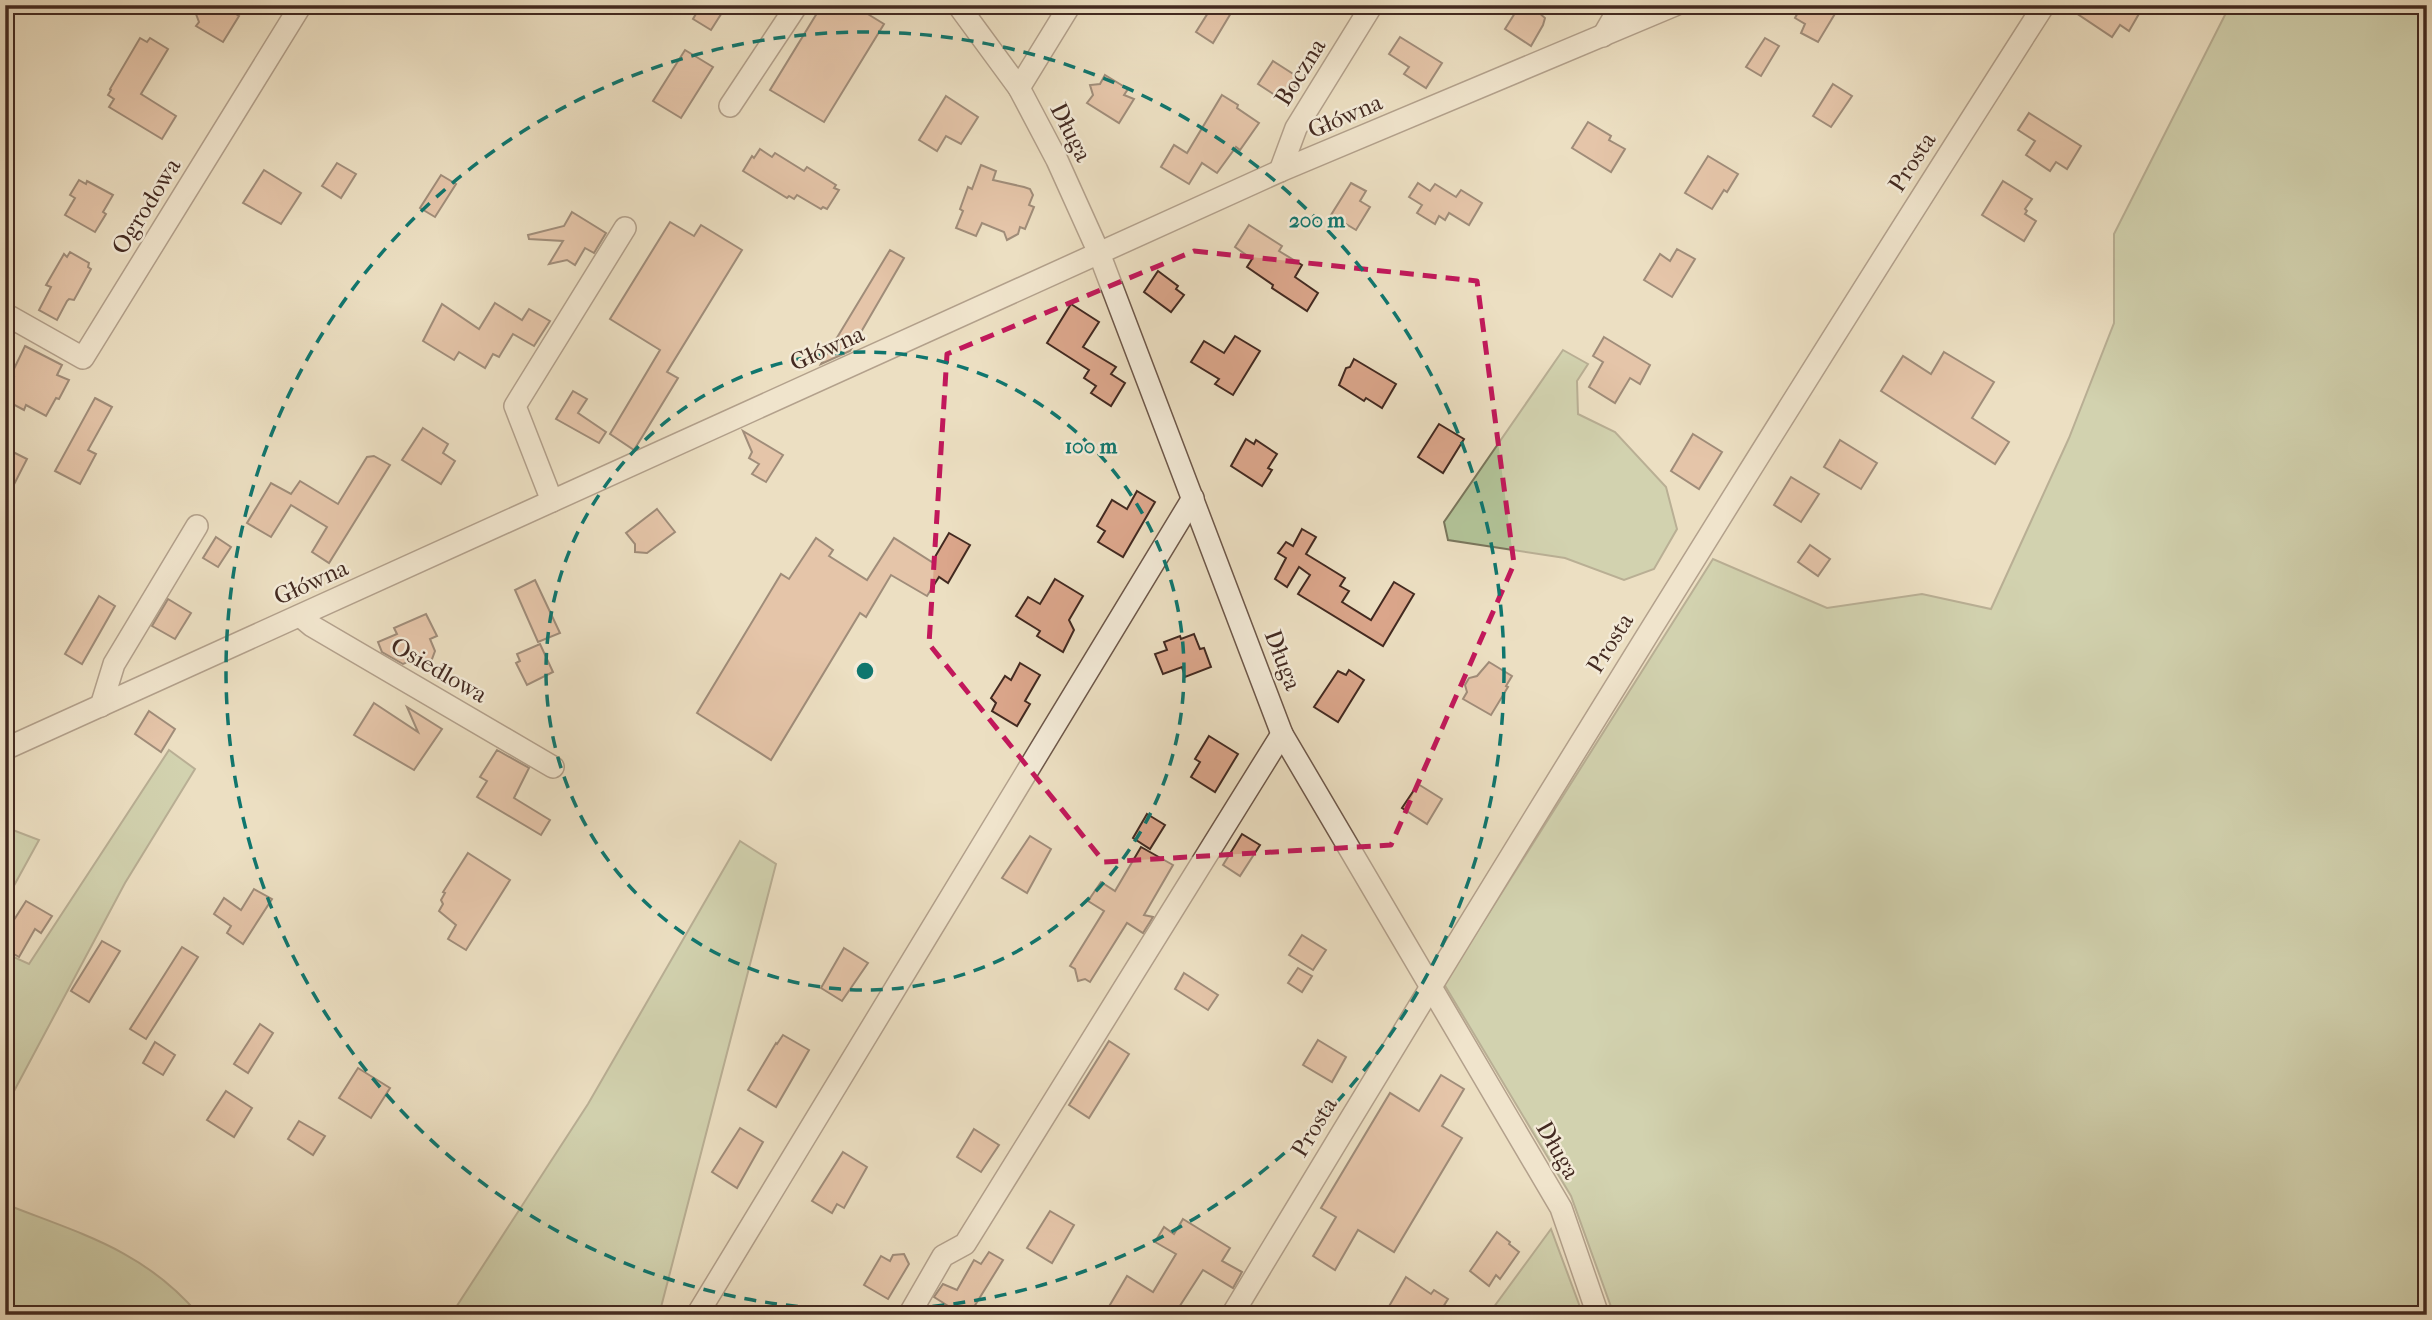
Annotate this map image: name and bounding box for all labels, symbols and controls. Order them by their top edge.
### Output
street label: Boczna [1269,32,1332,111]
street label: Główna [1304,88,1387,144]
street label: Długa [1044,98,1098,167]
street label: Prosta [1882,126,1942,197]
street label: Ogrodowa [106,152,187,259]
text: 200 m [1289,208,1346,232]
street label: Główna [786,319,869,377]
text: 100 m [1065,434,1118,458]
street label: Główna [270,553,353,611]
street label: Prosta [1581,607,1640,678]
street label: Długa [1259,626,1308,695]
street label: Osiedlowa [386,631,493,709]
centre of rings [853,659,877,683]
street label: Prosta [1285,1091,1343,1162]
street label: Długa [1530,1116,1586,1185]

